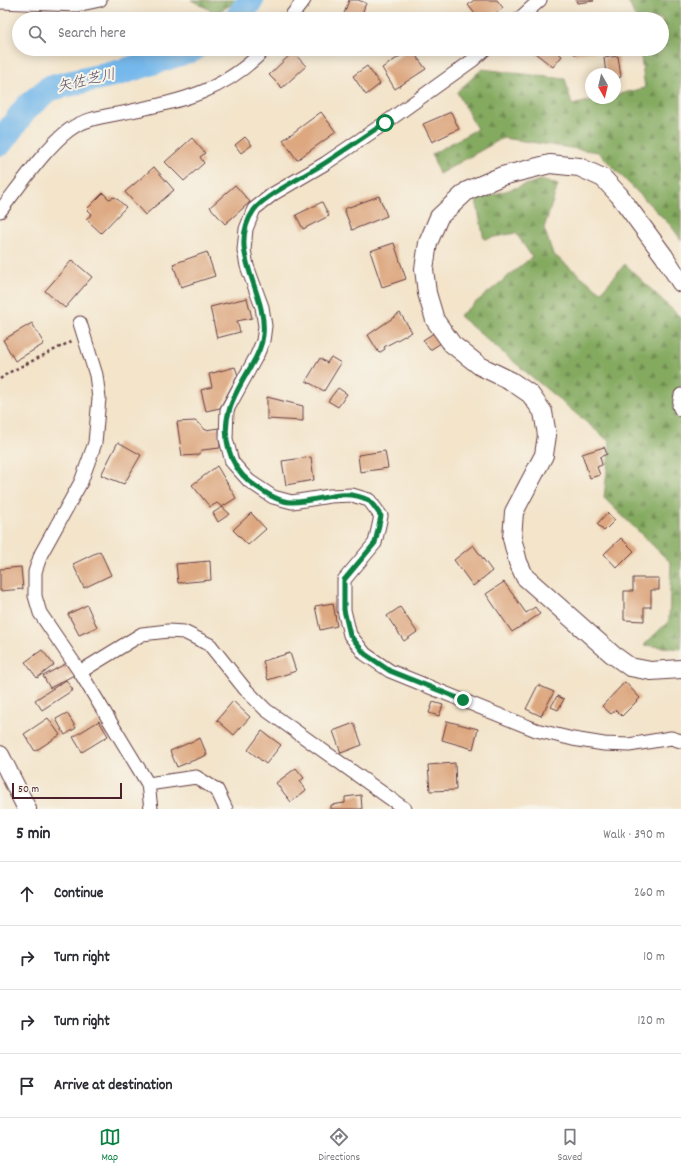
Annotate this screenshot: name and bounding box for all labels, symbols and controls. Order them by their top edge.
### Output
search box [12,12,669,56]
icon: search [26,23,48,45]
text: Search here [58,23,126,45]
water label: 矢佐芝川 [55,64,118,99]
north arrow [585,68,621,104]
route start [376,114,394,132]
route end [454,691,472,709]
scale bar [12,781,122,800]
text: 50 m [18,782,39,798]
text: 5 min [16,823,50,847]
text: Walk · 390 m [603,826,665,845]
icon: ahead [16,883,38,905]
text: Continue [54,883,103,905]
text: 260 m [634,884,665,903]
icon: right [16,947,38,969]
text: Turn right [54,947,110,969]
text: 10 m [643,948,665,967]
icon: right [16,1011,38,1033]
text: Turn right [54,1011,110,1033]
text: 120 m [637,1012,665,1031]
icon: arrive [16,1075,38,1097]
text: Arrive at destination [54,1075,172,1097]
tab: Map [99,1126,121,1166]
tab: Directions [318,1126,360,1166]
tab: Saved [558,1126,582,1166]

